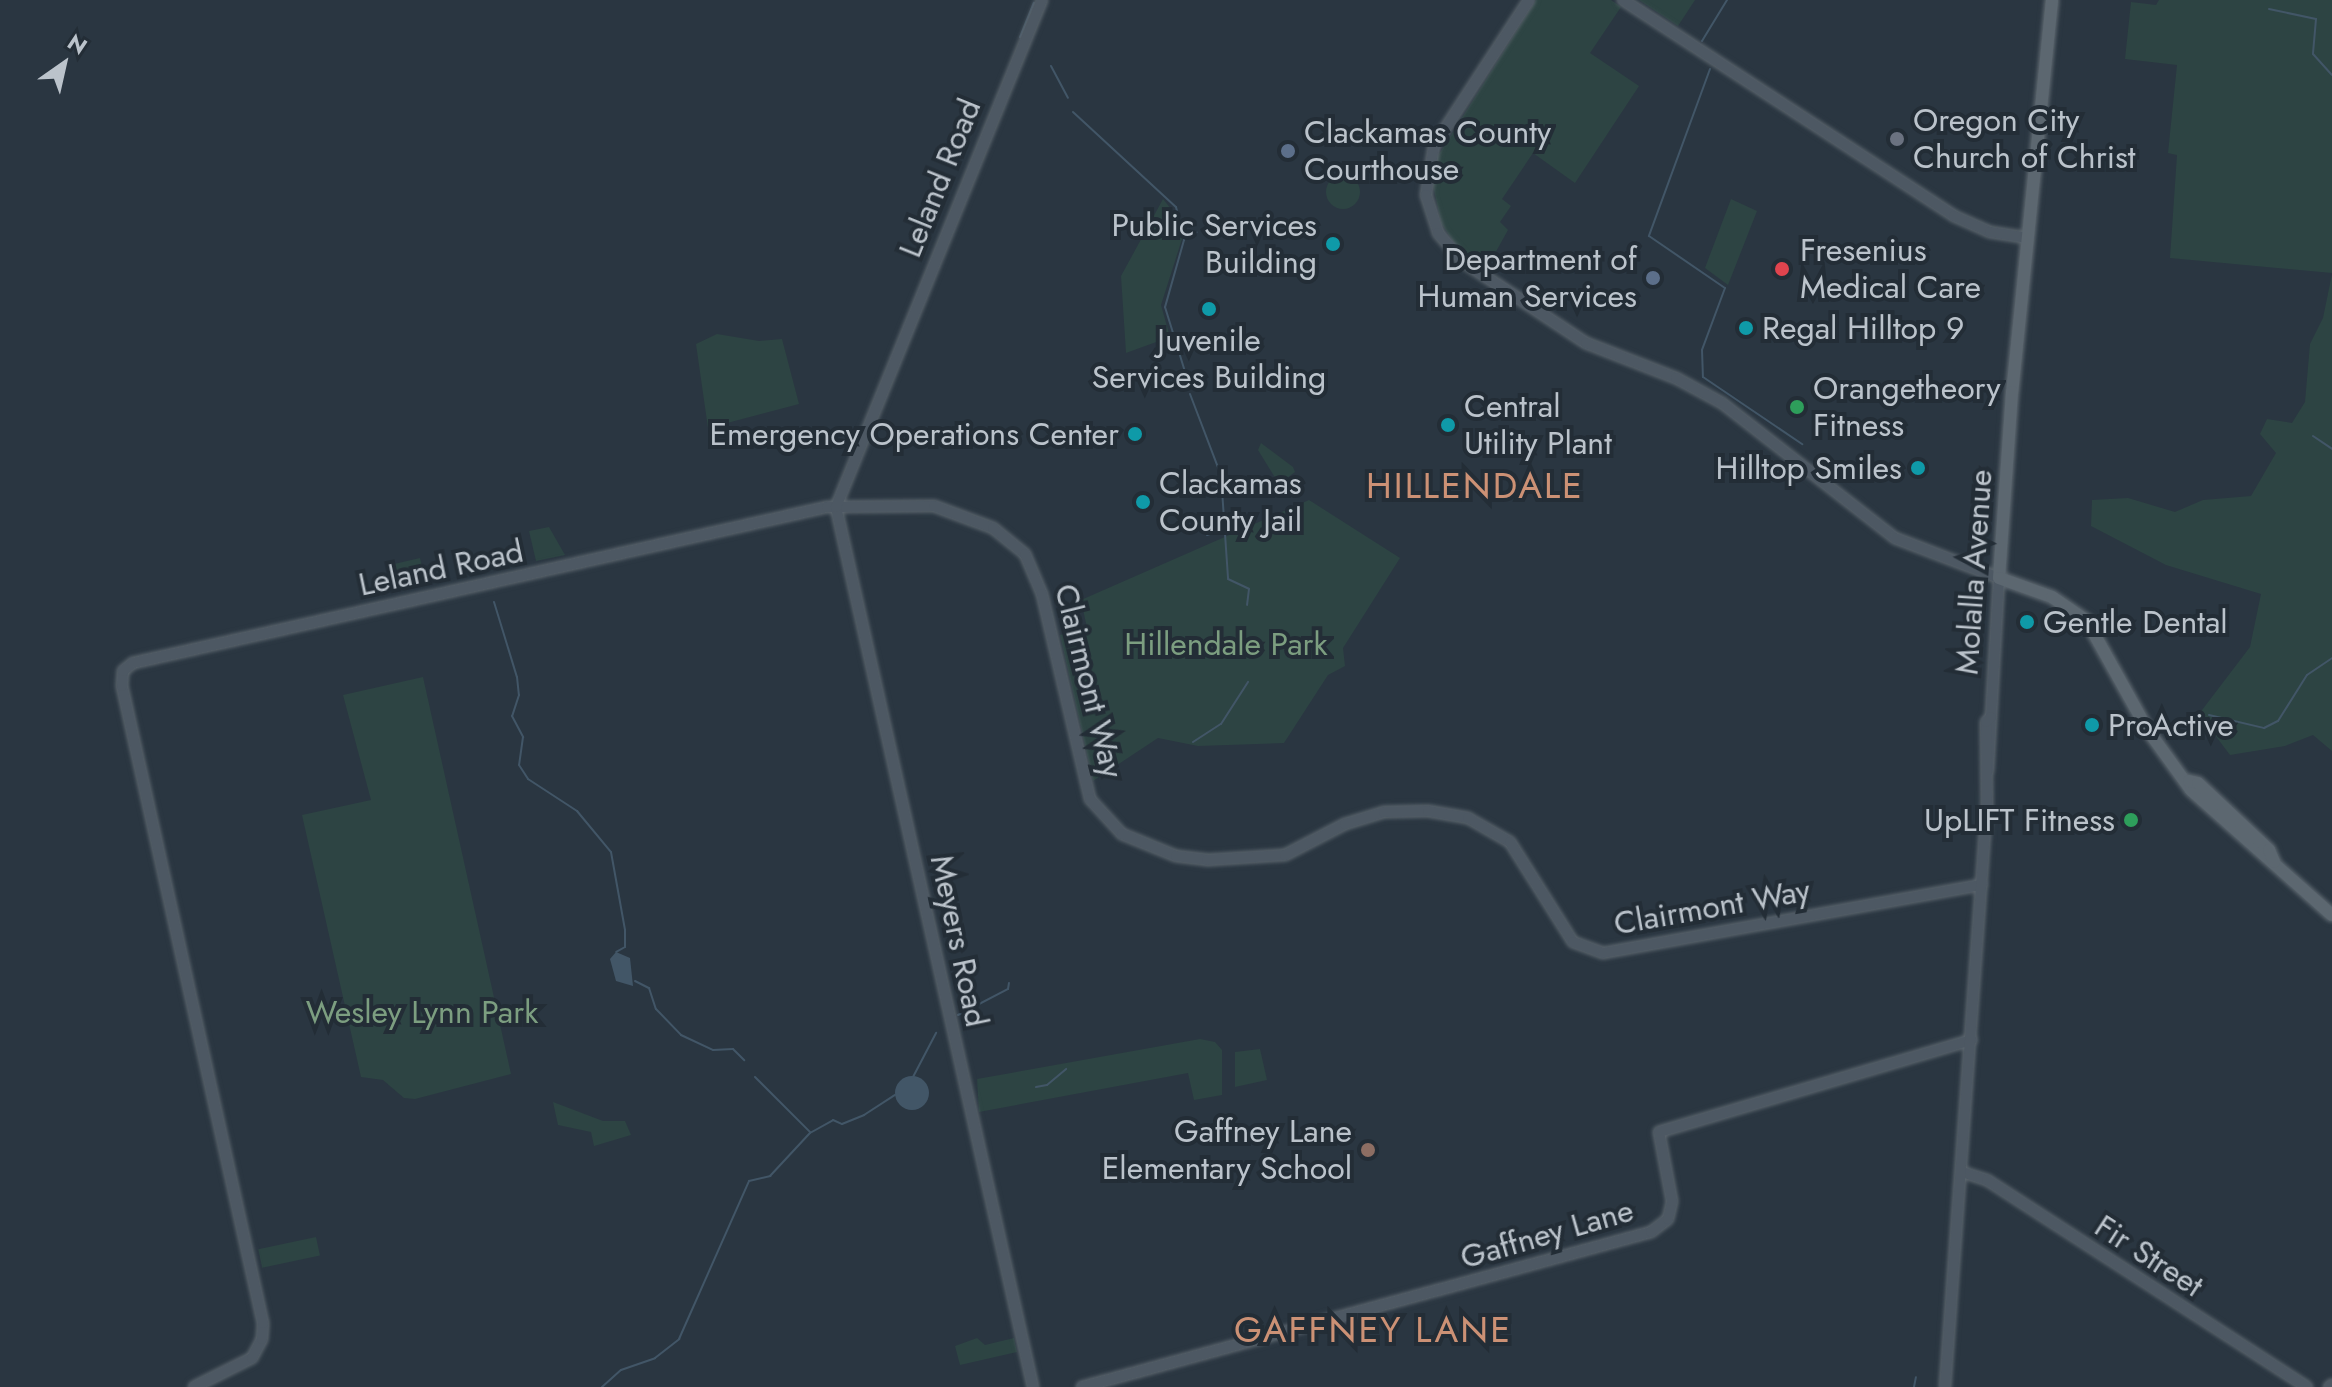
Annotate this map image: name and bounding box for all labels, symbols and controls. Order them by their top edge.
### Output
north arrow [24,24,104,104]
text: N [61,26,94,62]
street label: Leland Road [891,93,989,263]
place label: Oregon City Church of Christ [1913,102,2136,177]
place label: Clackamas County Courthouse [1304,114,1551,189]
marker: Oregon City Church of Christ [1888,130,1906,148]
marker: Clackamas County Courthouse [1279,142,1297,160]
place label: Public Services Building [1111,207,1317,282]
place label: Fresenius Medical Care [1800,232,1981,307]
marker: Public Services Building [1324,235,1342,253]
place label: Department of Human Services [1418,241,1637,316]
marker: Fresenius Medical Care [1771,258,1793,280]
marker: Department of Human Services [1644,269,1662,287]
marker: Juvenile Services Building [1200,300,1218,318]
place label: Regal Hilltop 9 [1762,309,1964,347]
marker: Regal Hilltop 9 [1737,319,1755,337]
place label: Juvenile Services Building [1092,322,1326,397]
place label: Orangetheory Fitness [1813,370,2001,445]
place label: Central Utility Plant [1464,388,1612,463]
marker: Orangetheory Fitness [1788,398,1806,416]
place label: Emergency Operations Center [709,415,1119,453]
marker: Central Utility Plant [1439,416,1457,434]
marker: Emergency Operations Center [1126,425,1144,443]
place label: Hilltop Smiles [1716,449,1902,487]
marker: Hilltop Smiles [1909,459,1927,477]
district label: HILLENDALE [1366,464,1584,508]
place label: Clackamas County Jail [1159,465,1302,540]
street label: Molalla Avenue [1948,468,2000,676]
marker: Clackamas County Jail [1134,493,1152,511]
street label: Leland Road [355,532,527,604]
street label: Clairmont Way [1046,580,1132,782]
place label: Gentle Dental [2043,603,2228,641]
marker: Gentle Dental [2018,613,2036,631]
park label: Hillendale Park [1124,625,1328,663]
place label: ProActive [2108,706,2234,744]
marker: ProActive [2083,716,2101,734]
place label: UpLIFT Fitness [1924,801,2115,839]
marker: UpLIFT Fitness [2122,811,2140,829]
street label: Meyers Road [922,852,996,1030]
street label: Clairmont Way [1611,871,1813,943]
park label: Wesley Lynn Park [306,993,538,1031]
place label: Gaffney Lane Elementary School [1102,1113,1352,1188]
marker: Gaffney Lane Elementary School [1359,1141,1377,1159]
street label: Gaffney Lane [1456,1191,1638,1277]
street label: Fir Street [2088,1207,2210,1305]
district label: GAFFNEY LANE [1234,1308,1512,1352]

